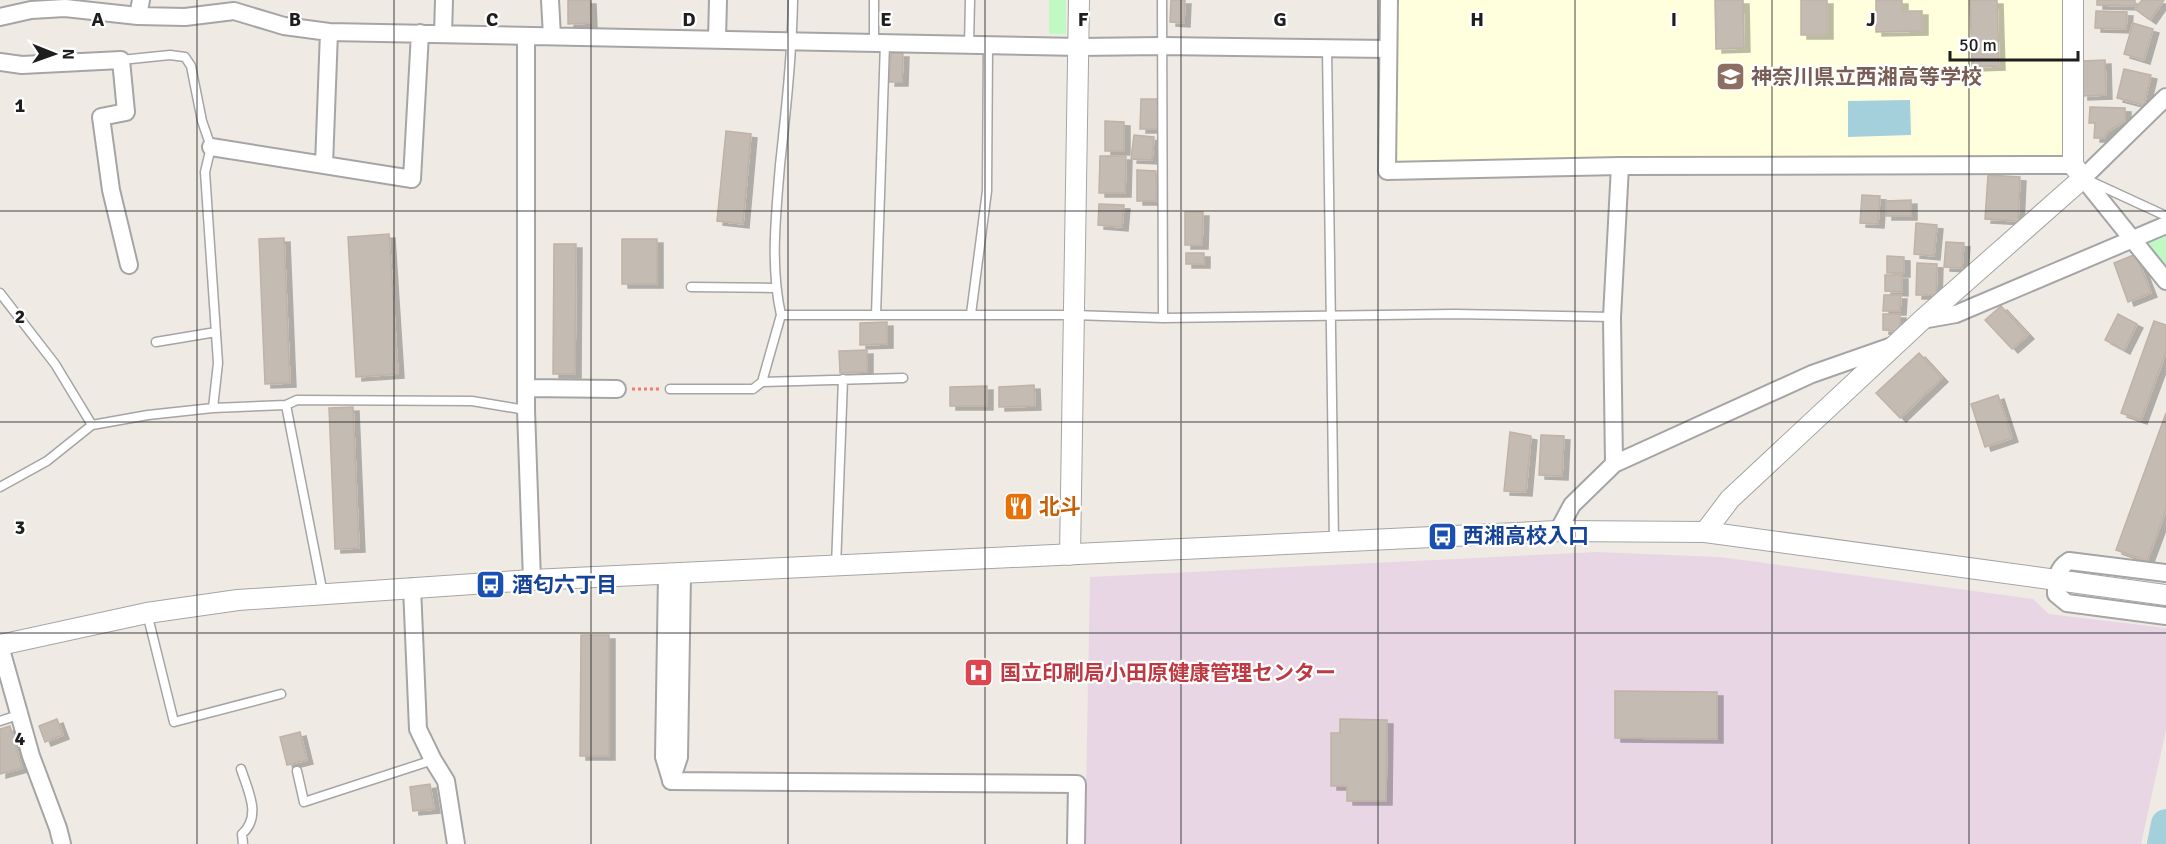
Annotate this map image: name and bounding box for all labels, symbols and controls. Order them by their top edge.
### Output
text: A [92,7,105,32]
text: B [289,7,301,32]
text: C [486,7,498,32]
text: D [682,7,696,32]
text: E [880,7,892,32]
text: F [1078,7,1089,32]
text: G [1273,7,1287,32]
text: H [1470,7,1484,32]
text: I [1671,7,1677,32]
text: J [1866,7,1876,32]
north arrow [24,24,84,84]
scale bar [1950,24,2078,62]
text: 50 m [1959,34,1997,56]
text: N [58,49,78,60]
school or university icon: 神奈川県立西湘高等学校 [1714,61,1746,93]
place label: 神奈川県立西湘高等学校 [1751,64,1982,90]
text: 1 [15,93,26,118]
text: 2 [15,304,25,329]
restaurant icon: 北斗 [1002,491,1034,523]
place label: 北斗 [1039,494,1081,520]
text: 3 [15,515,25,540]
bus stop icon: 西湘高校入口 [1426,520,1458,552]
place label: 西湘高校入口 [1463,523,1589,549]
bus stop icon: 酒匂六丁目 [475,569,507,601]
place label: 酒匂六丁目 [512,572,617,598]
hospital icon: 国立印刷局小田原健康管理センター [963,657,995,689]
place label: 国立印刷局小田原健康管理センター [1000,660,1336,686]
text: 4 [15,726,26,751]

